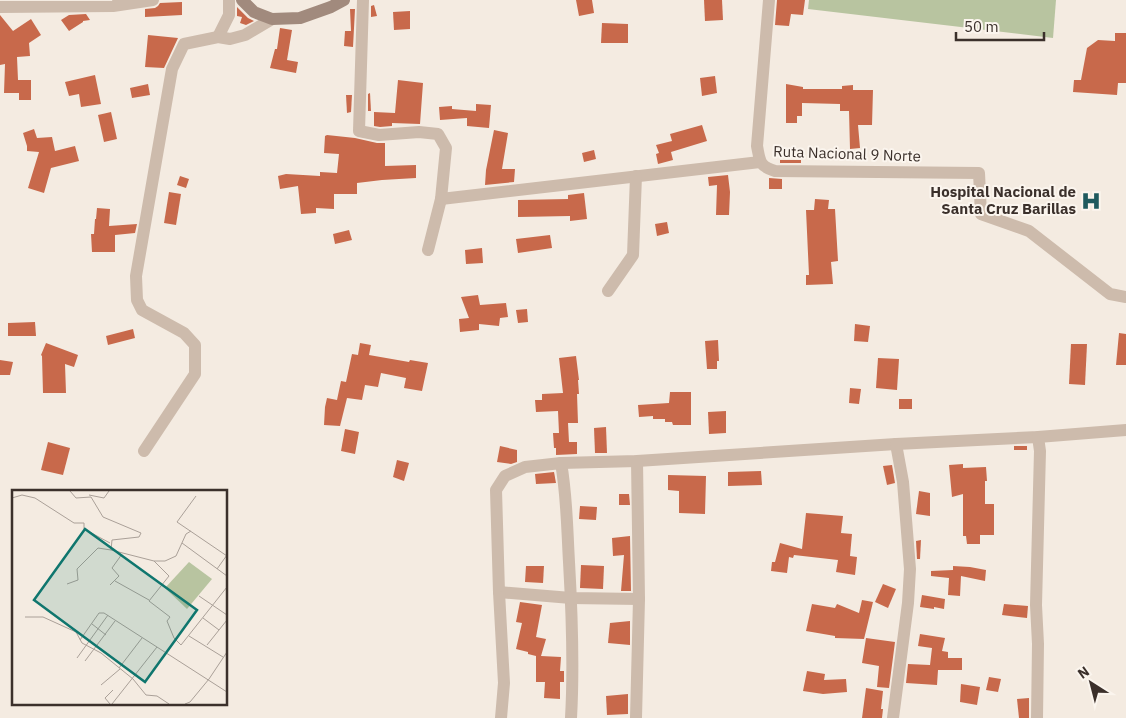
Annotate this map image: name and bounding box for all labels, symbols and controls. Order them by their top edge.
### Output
scale bar [956,10,1044,42]
text: 50 m [964,17,999,36]
street label: Ruta Nacional 9 Norte [773,141,921,166]
place label: Hospital Nacional de Santa Cruz Barillas [930,182,1076,218]
hospital icon: Hospital Nacional de Santa Cruz Barillas [1080,190,1102,212]
inset map [12,490,228,706]
north arrow [1066,658,1116,708]
text: N [1074,662,1093,683]

